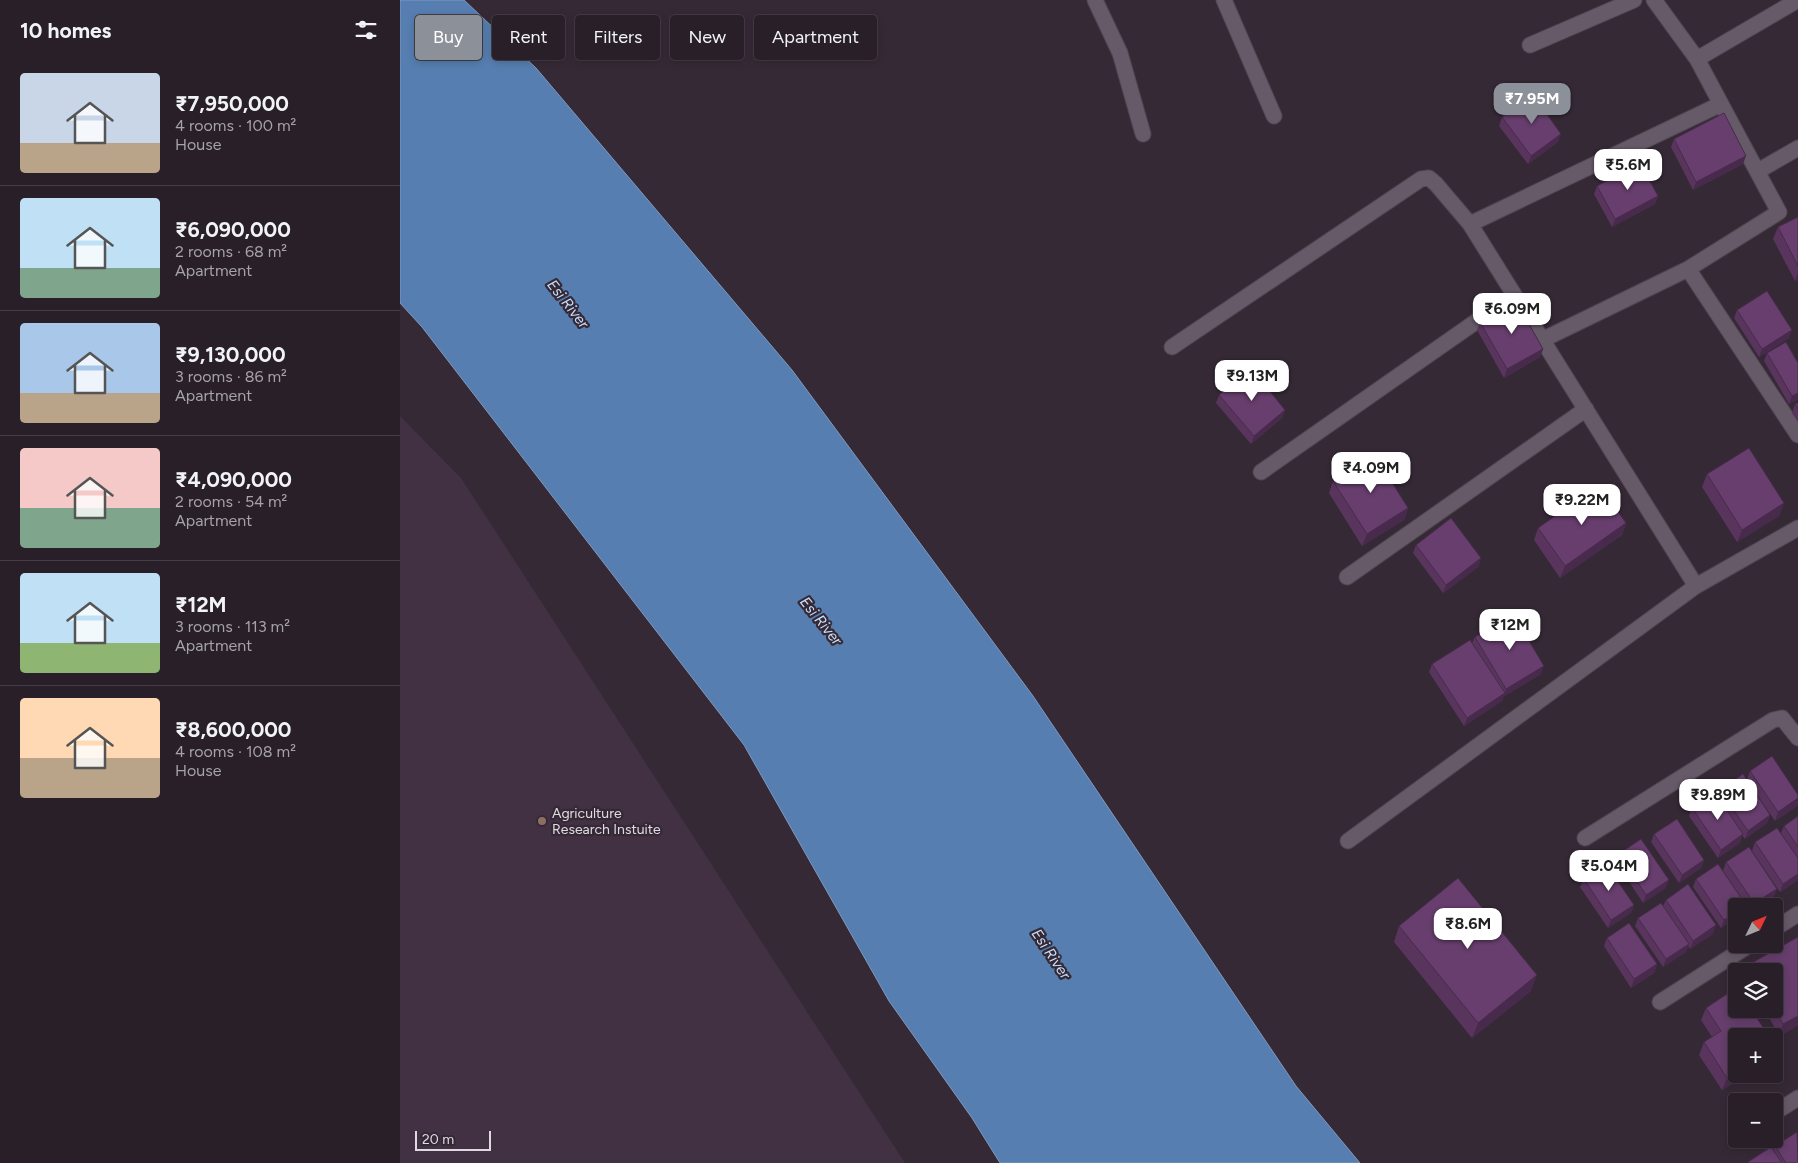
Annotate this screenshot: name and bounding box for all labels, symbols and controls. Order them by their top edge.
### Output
chip: Buy [415,15,482,60]
chip: Rent [492,15,565,60]
chip: Filters [575,15,660,60]
chip: New [670,15,744,60]
chip: Apartment [754,15,877,60]
icon: filters [352,16,380,44]
text: 10 homes [20,18,111,43]
pin: ₹7.95M [1491,82,1573,125]
text: ₹7.95M [1505,89,1559,108]
text: ₹7,950,000 [175,91,289,116]
icon: home [60,93,120,153]
text: 4 rooms · 100 m² [175,116,296,135]
text: House [175,135,221,154]
pin: ₹5.6M [1593,148,1663,191]
text: ₹5.6M [1605,155,1651,174]
text: ₹6,090,000 [175,217,291,242]
icon: home [60,218,120,278]
text: 2 rooms · 68 m² [175,242,287,261]
text: Apartment [175,261,252,280]
water label: Esi River [543,276,593,333]
pin: ₹6.09M [1471,292,1553,335]
text: ₹6.09M [1484,299,1540,318]
text: ₹9,130,000 [175,342,286,367]
icon: home [60,343,120,403]
pin: ₹9.13M [1211,360,1293,402]
text: ₹9.13M [1226,366,1278,385]
text: 3 rooms · 86 m² [175,367,287,386]
text: Apartment [175,386,252,405]
pin: ₹4.09M [1330,452,1412,494]
text: ₹4.09M [1342,458,1400,477]
text: ₹4,090,000 [175,467,292,492]
icon: home [60,468,120,528]
pin: ₹9.22M [1541,484,1623,526]
text: ₹9.22M [1554,490,1610,509]
text: 2 rooms · 54 m² [175,492,287,511]
text: Apartment [175,511,252,530]
text: ₹12M [175,592,227,617]
icon: home [60,593,120,653]
water label: Esi River [796,593,846,649]
pin: ₹12M [1480,608,1540,651]
text: ₹12M [1490,615,1530,634]
text: 3 rooms · 113 m² [175,617,290,636]
text: Apartment [175,636,252,655]
text: ₹8,600,000 [175,717,291,742]
icon: home [60,718,120,778]
text: 4 rooms · 108 m² [175,742,296,761]
text: House [175,761,221,780]
pin: ₹9.89M [1677,778,1759,821]
text: ₹9.89M [1690,785,1746,804]
place label: Agriculture Research Instuite [552,805,661,838]
marker: Agriculture Research Instuite [536,815,548,827]
pin: ₹5.04M [1568,850,1650,892]
text: ₹5.04M [1580,856,1638,875]
north arrow [1728,898,1782,952]
map controls [1728,898,1783,1148]
pin: ₹8.6M [1433,908,1503,950]
text: ₹8.6M [1445,914,1491,933]
water label: Esi River [1028,925,1075,983]
button: layers [1728,963,1783,1018]
button: + [1728,1028,1783,1083]
button: − [1728,1093,1783,1148]
scale bar [415,1128,491,1151]
text: 20 m [422,1131,454,1148]

